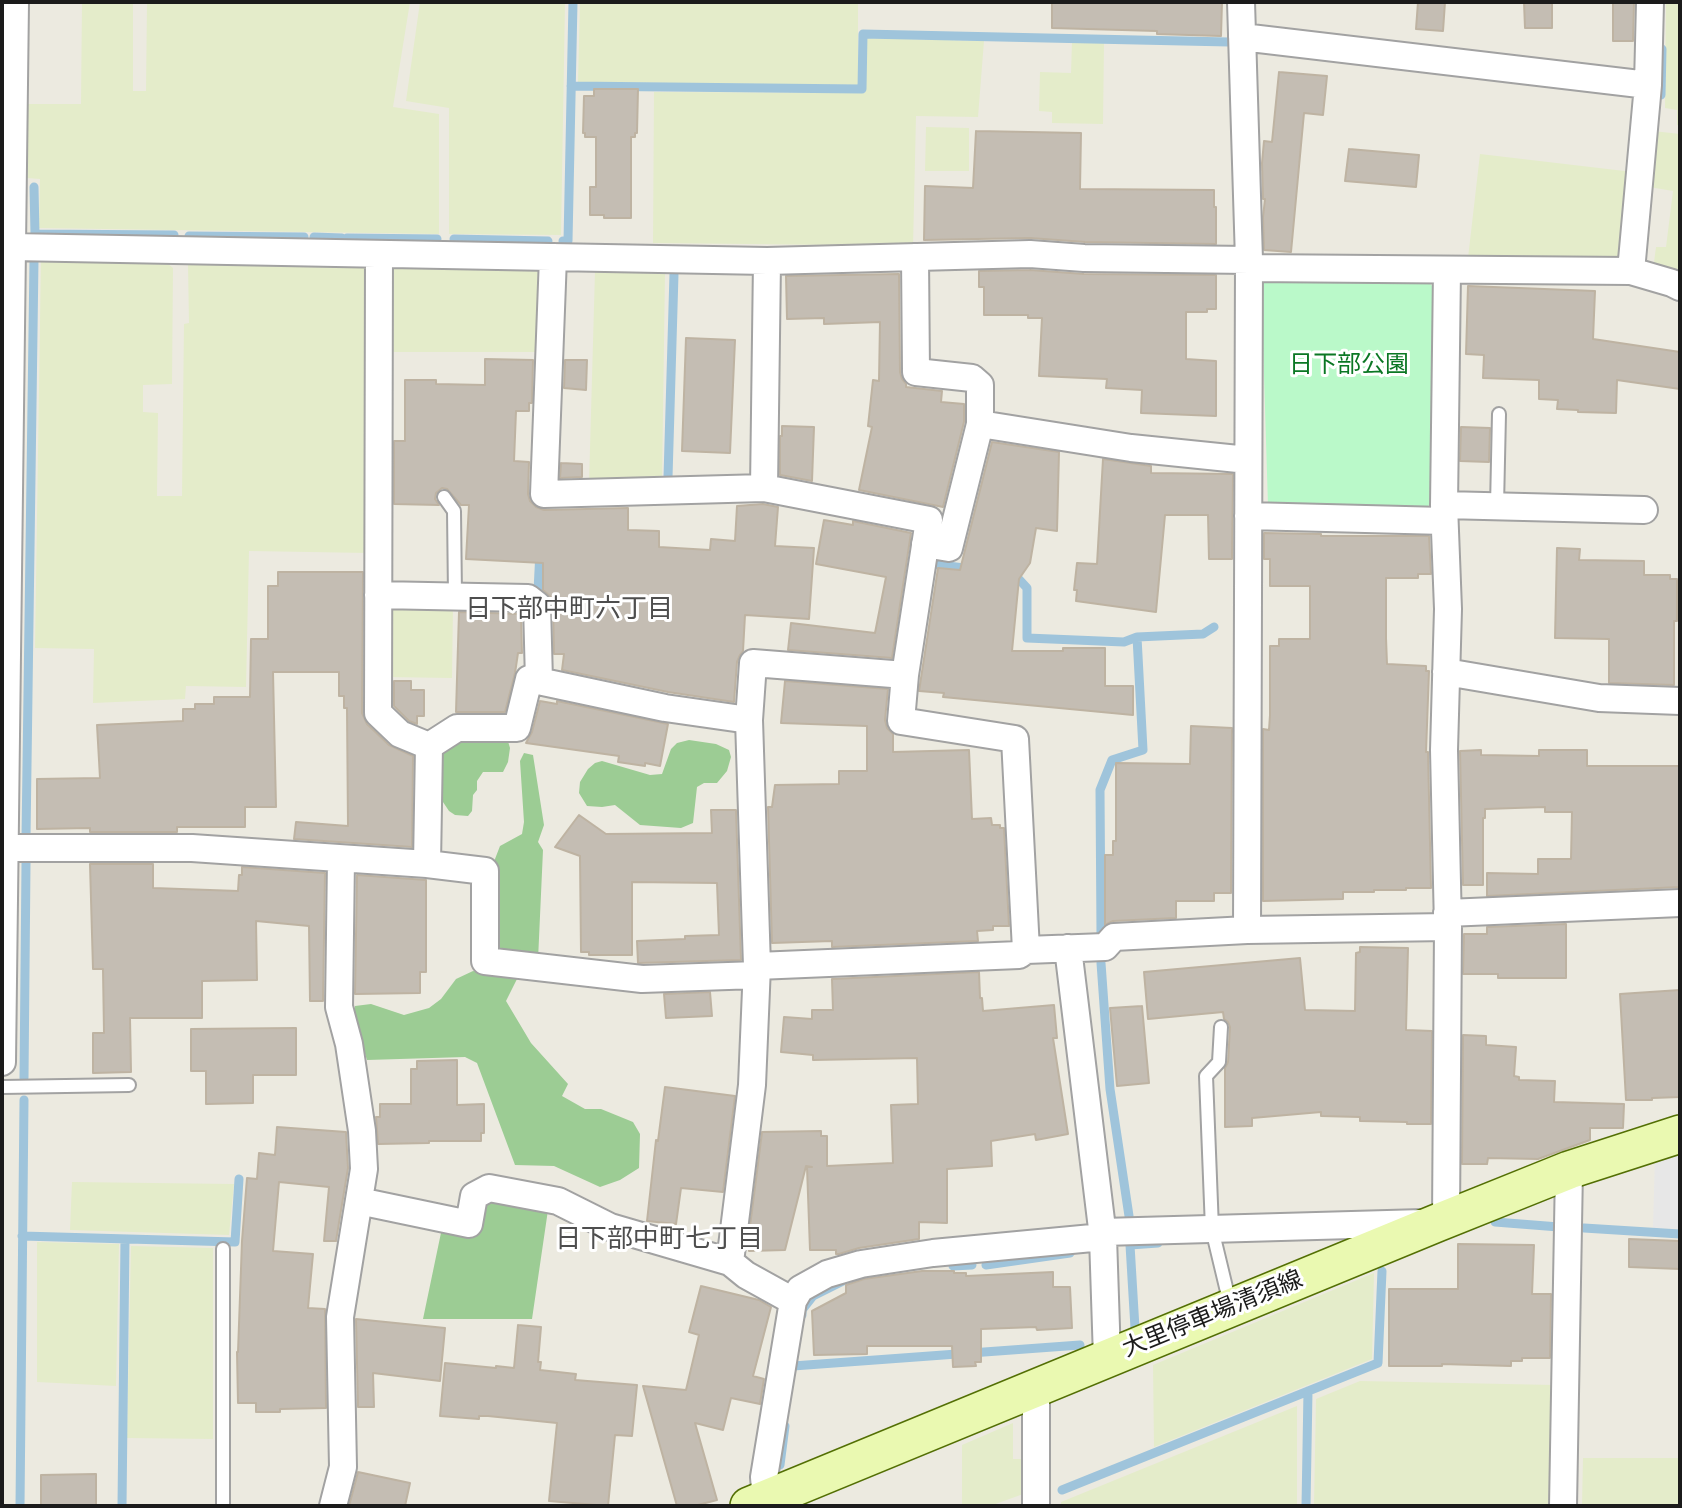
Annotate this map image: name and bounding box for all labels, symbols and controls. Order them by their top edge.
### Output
park label: 日下部公園 [1289,352,1409,380]
district label: 日下部中町六丁目 [465,594,673,626]
district label: 日下部中町七丁目 [555,1224,763,1256]
street label: 大里停車場清須線 [1119,1266,1307,1364]

